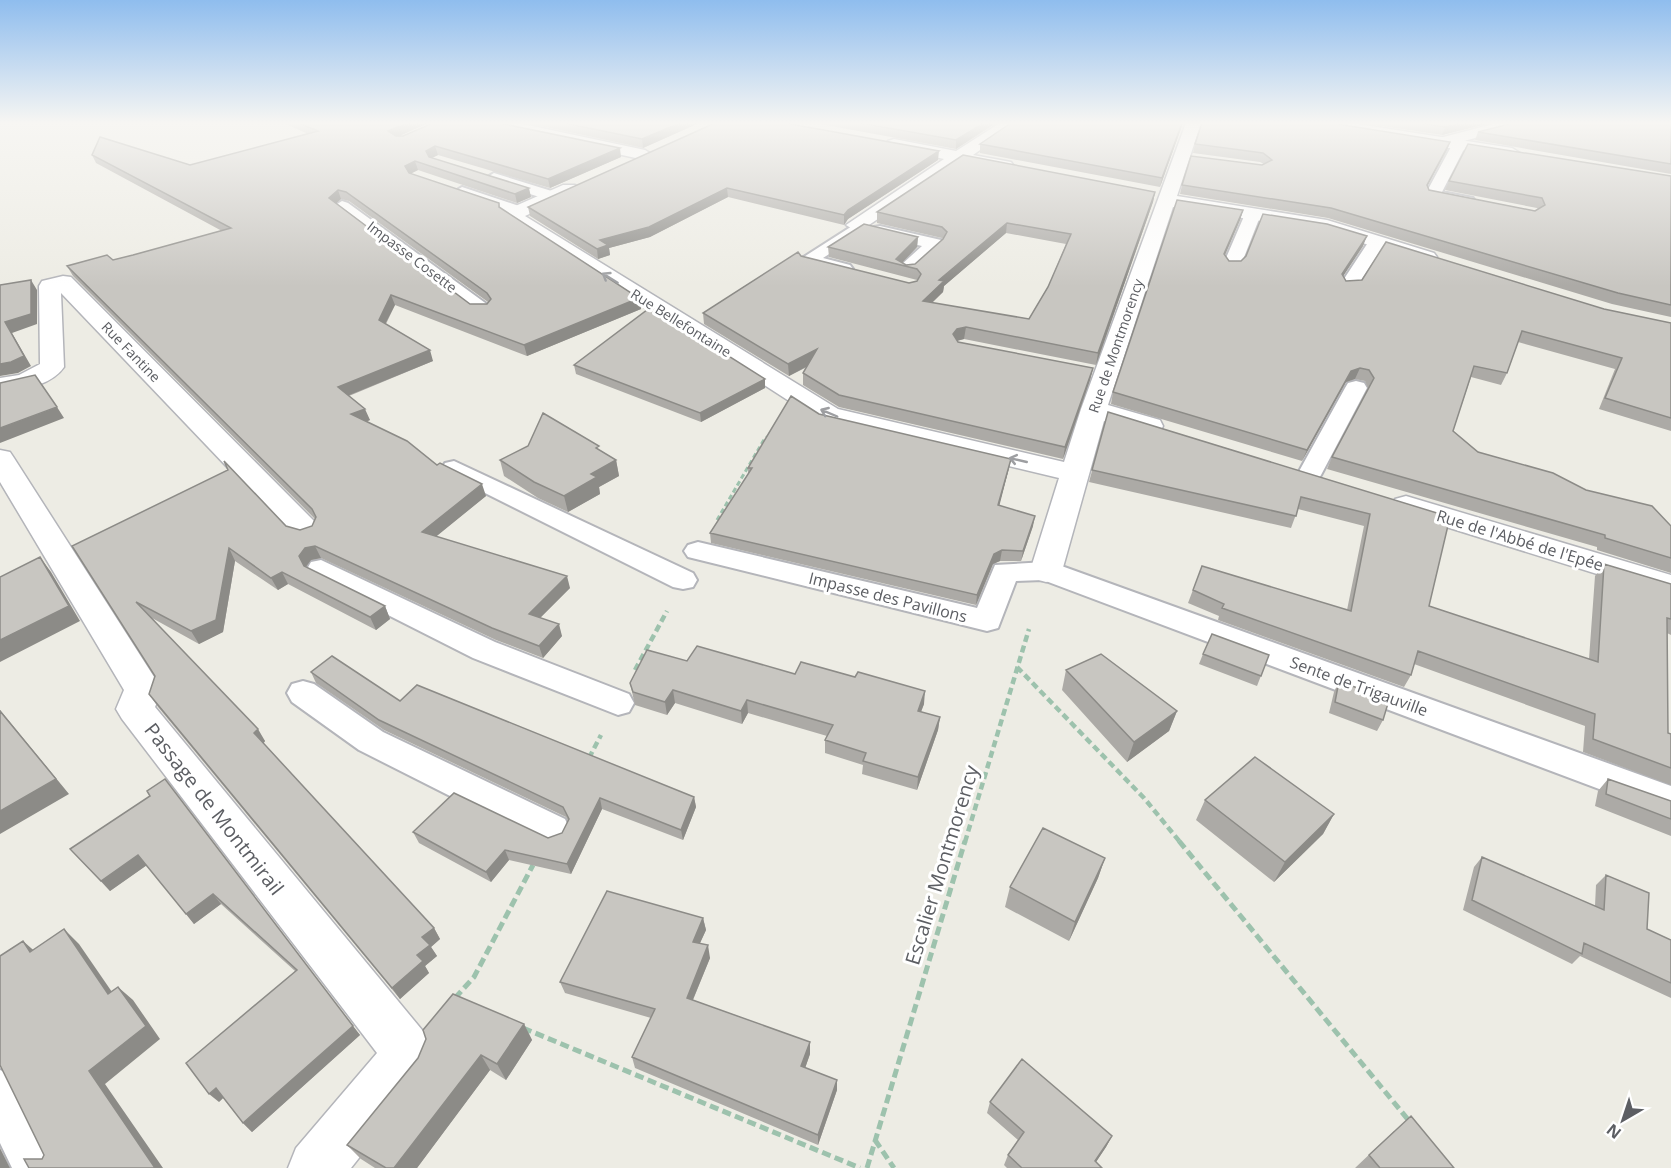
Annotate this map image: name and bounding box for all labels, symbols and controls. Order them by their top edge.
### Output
street label: Impasse Cosette [364,217,461,297]
one-way arrow [602,271,619,283]
street label: Rue de Montmorency [1084,275,1148,415]
street label: Rue Bellefontaine [627,284,735,361]
street label: Rue Fantine [98,317,165,386]
one-way arrow [820,407,839,418]
one-way arrow [1009,454,1028,465]
street label: Rue de l'Abbé de l'Epée [1434,504,1606,576]
street label: Impasse des Pavillons [806,567,970,627]
street label: Sente de Trigauville [1287,651,1431,721]
street label: Passage de Montmirail [139,717,290,900]
street label: Escalier Montmorency [898,761,985,968]
north arrow [1593,1090,1653,1150]
text: N [1602,1119,1626,1144]

